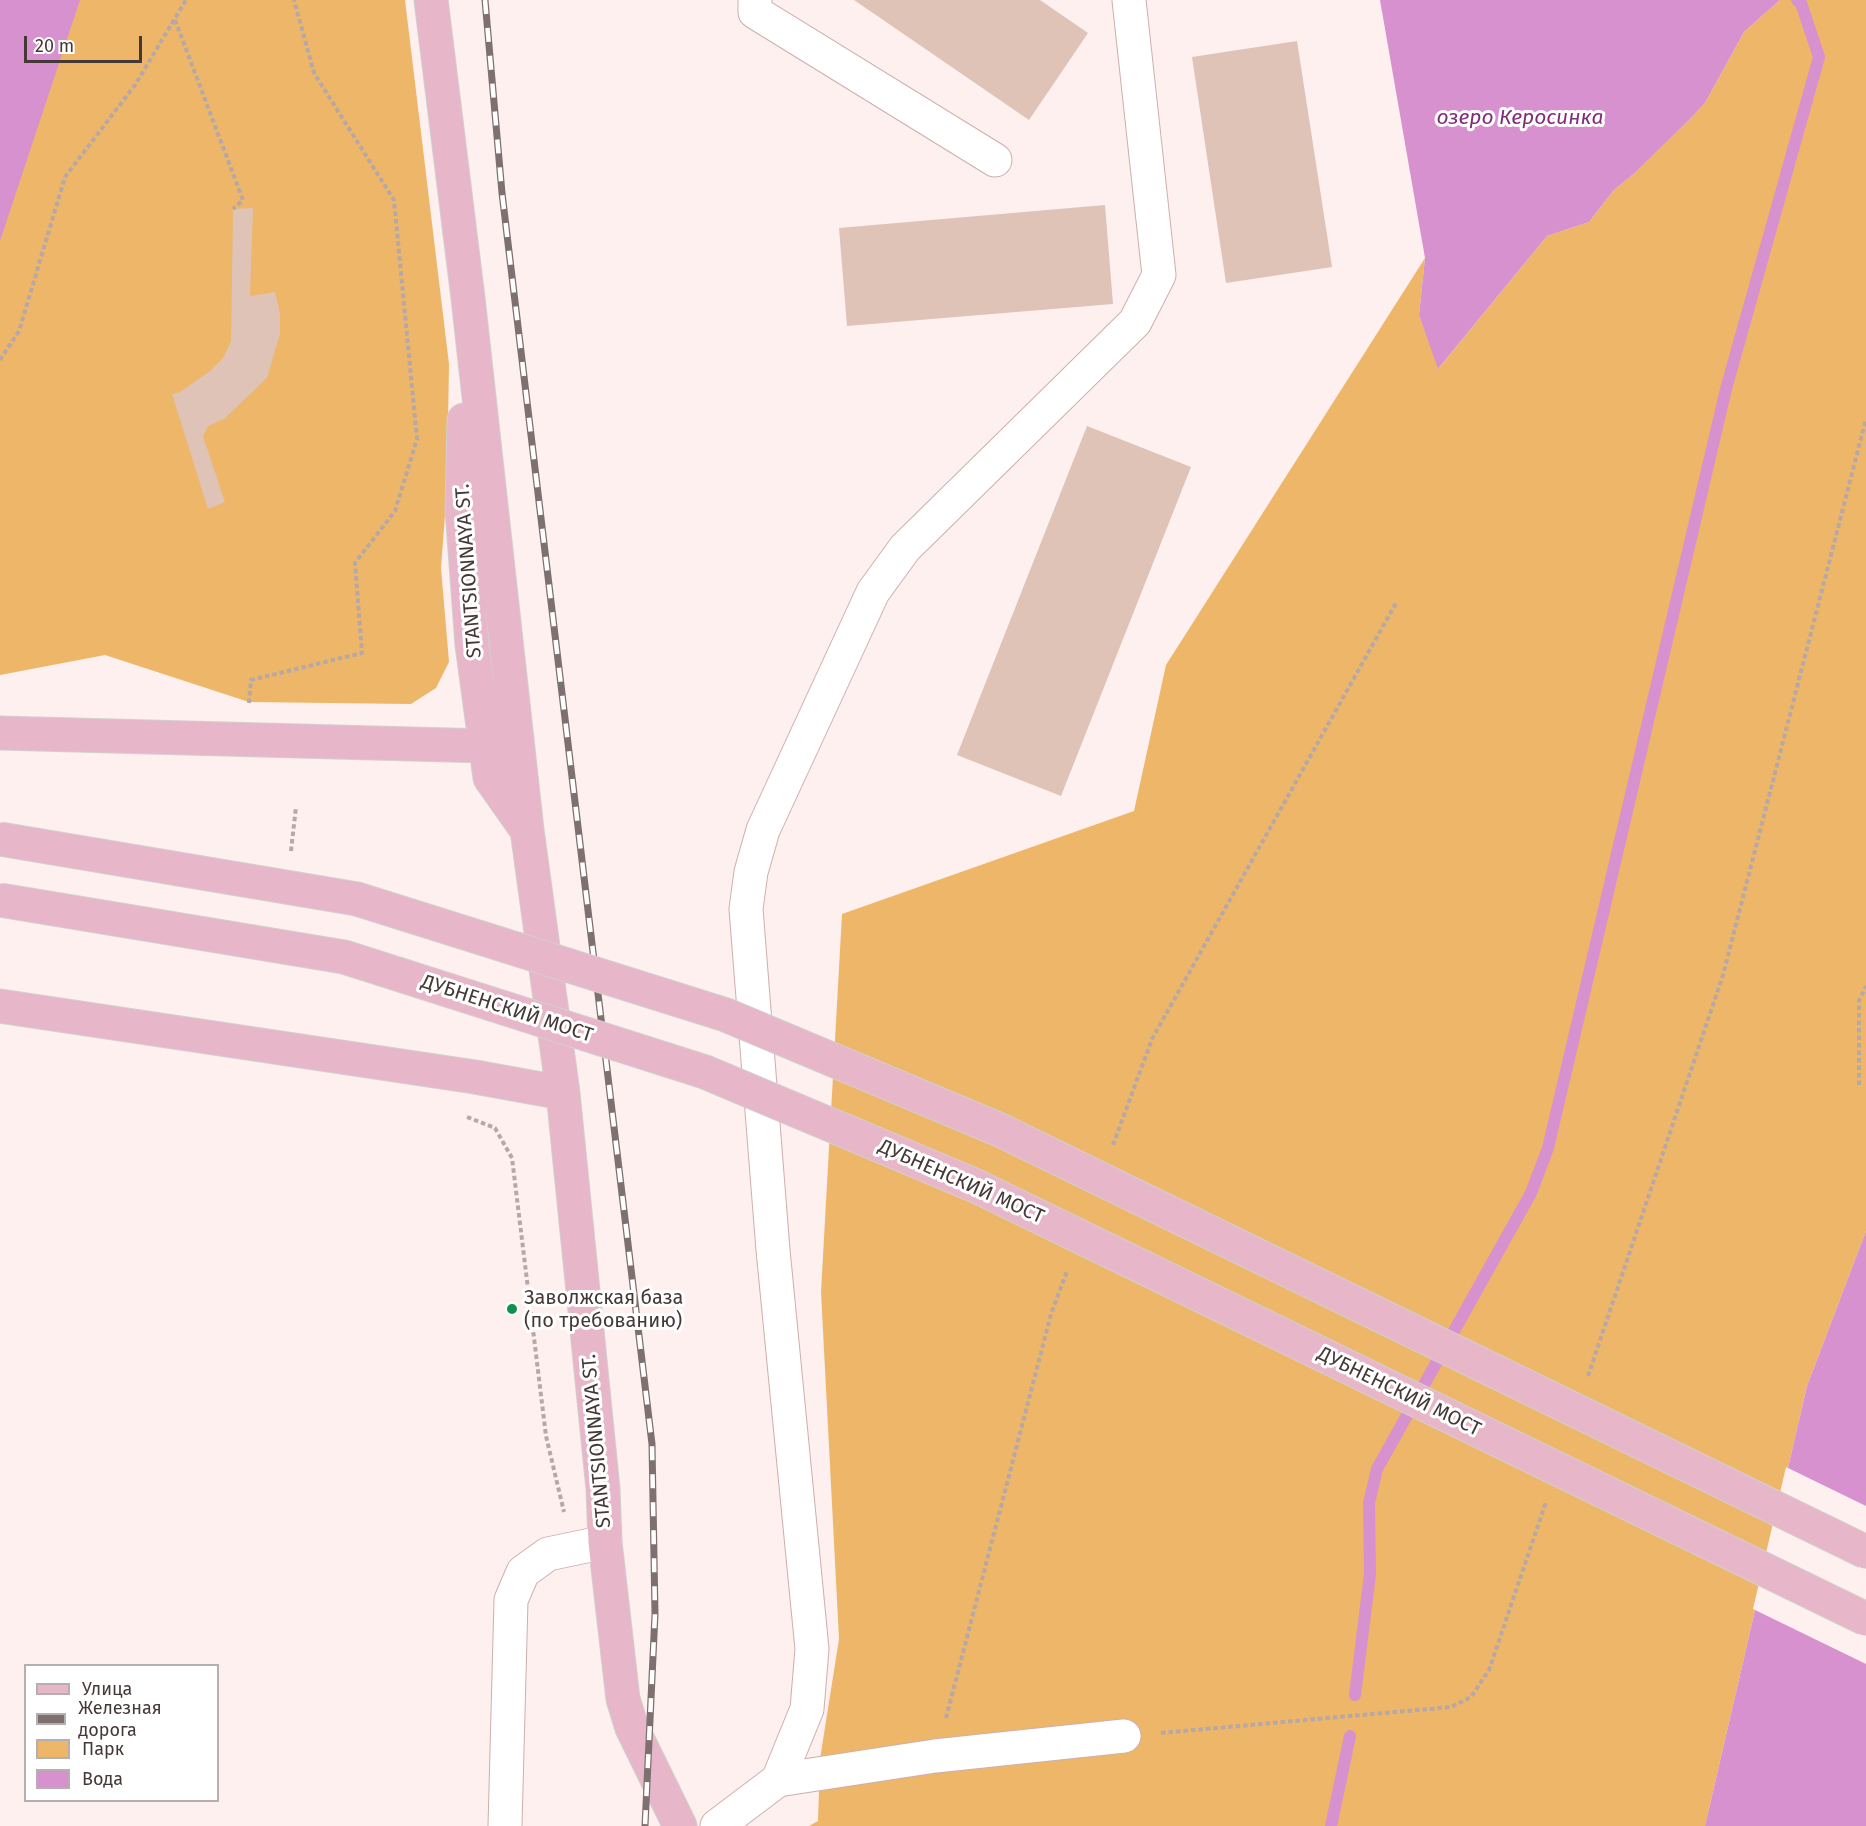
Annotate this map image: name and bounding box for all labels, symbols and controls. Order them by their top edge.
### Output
scale bar [27,24,146,62]
text: 20 m [35,35,74,57]
water label: озеро Керосинка [1437,105,1603,131]
street label: STANTSIONNAYA ST. [451,483,487,659]
street label: ДУБНЕНСКИЙ МОСТ [418,970,596,1048]
street label: ДУБНЕНСКИЙ МОСТ [875,1135,1047,1229]
place label: Заволжская база (по требованию) [524,1286,683,1333]
marker: Заволжская база (по требованию) [505,1302,519,1316]
street label: ДУБНЕНСКИЙ МОСТ [1313,1342,1485,1442]
street label: STANTSIONNAYA ST. [577,1353,617,1529]
legend [24,1664,219,1802]
text: Улица [82,1678,132,1700]
text: Железная дорога [78,1697,162,1741]
text: Парк [82,1738,124,1760]
text: Вода [82,1768,123,1790]

